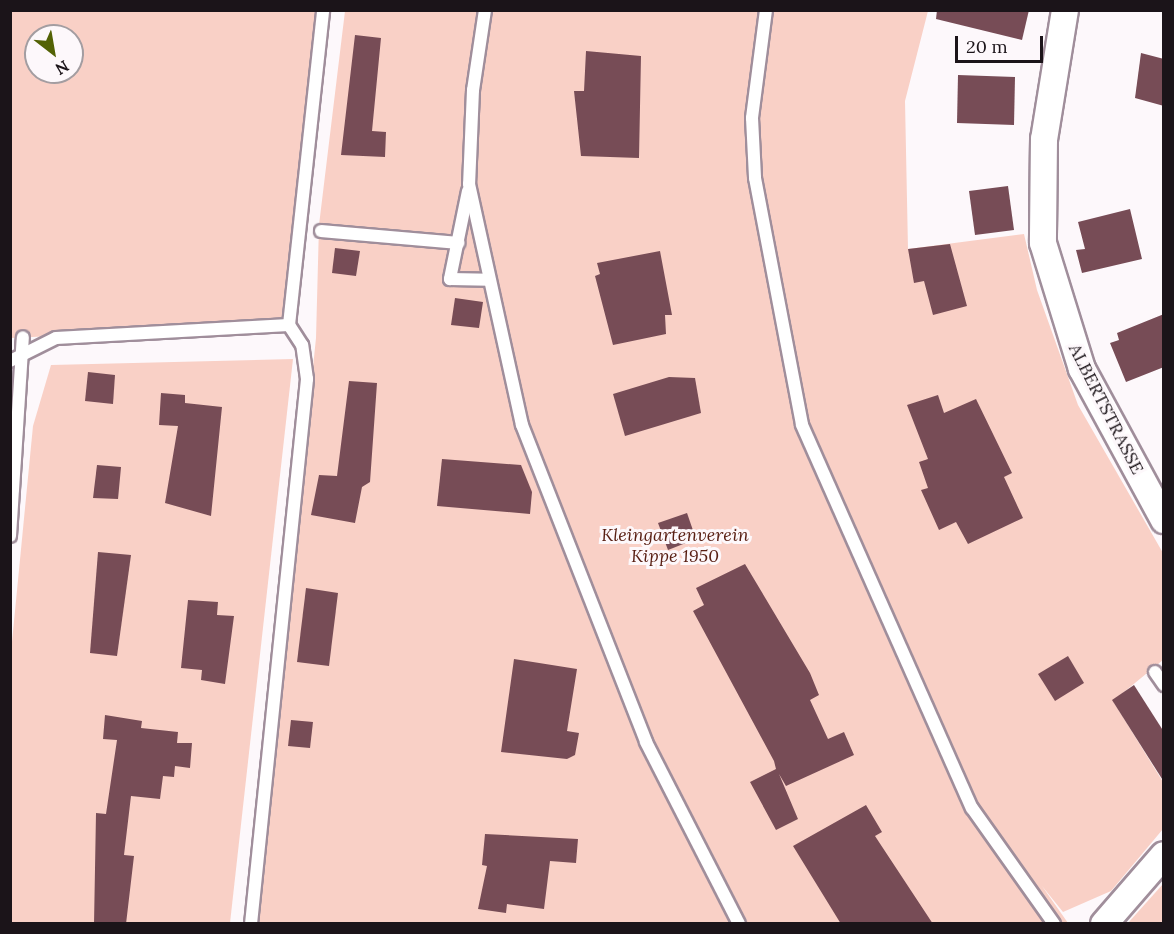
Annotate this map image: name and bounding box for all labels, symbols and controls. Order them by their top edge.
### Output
north arrow [24,24,84,84]
scale bar [958,24,1046,62]
text: 20 m [966,35,1008,58]
text: N [52,56,73,79]
street label: ALBERTSTRASSE [1064,340,1148,478]
park label: Kleingartenverein Kippe 1950 [601,525,749,568]

